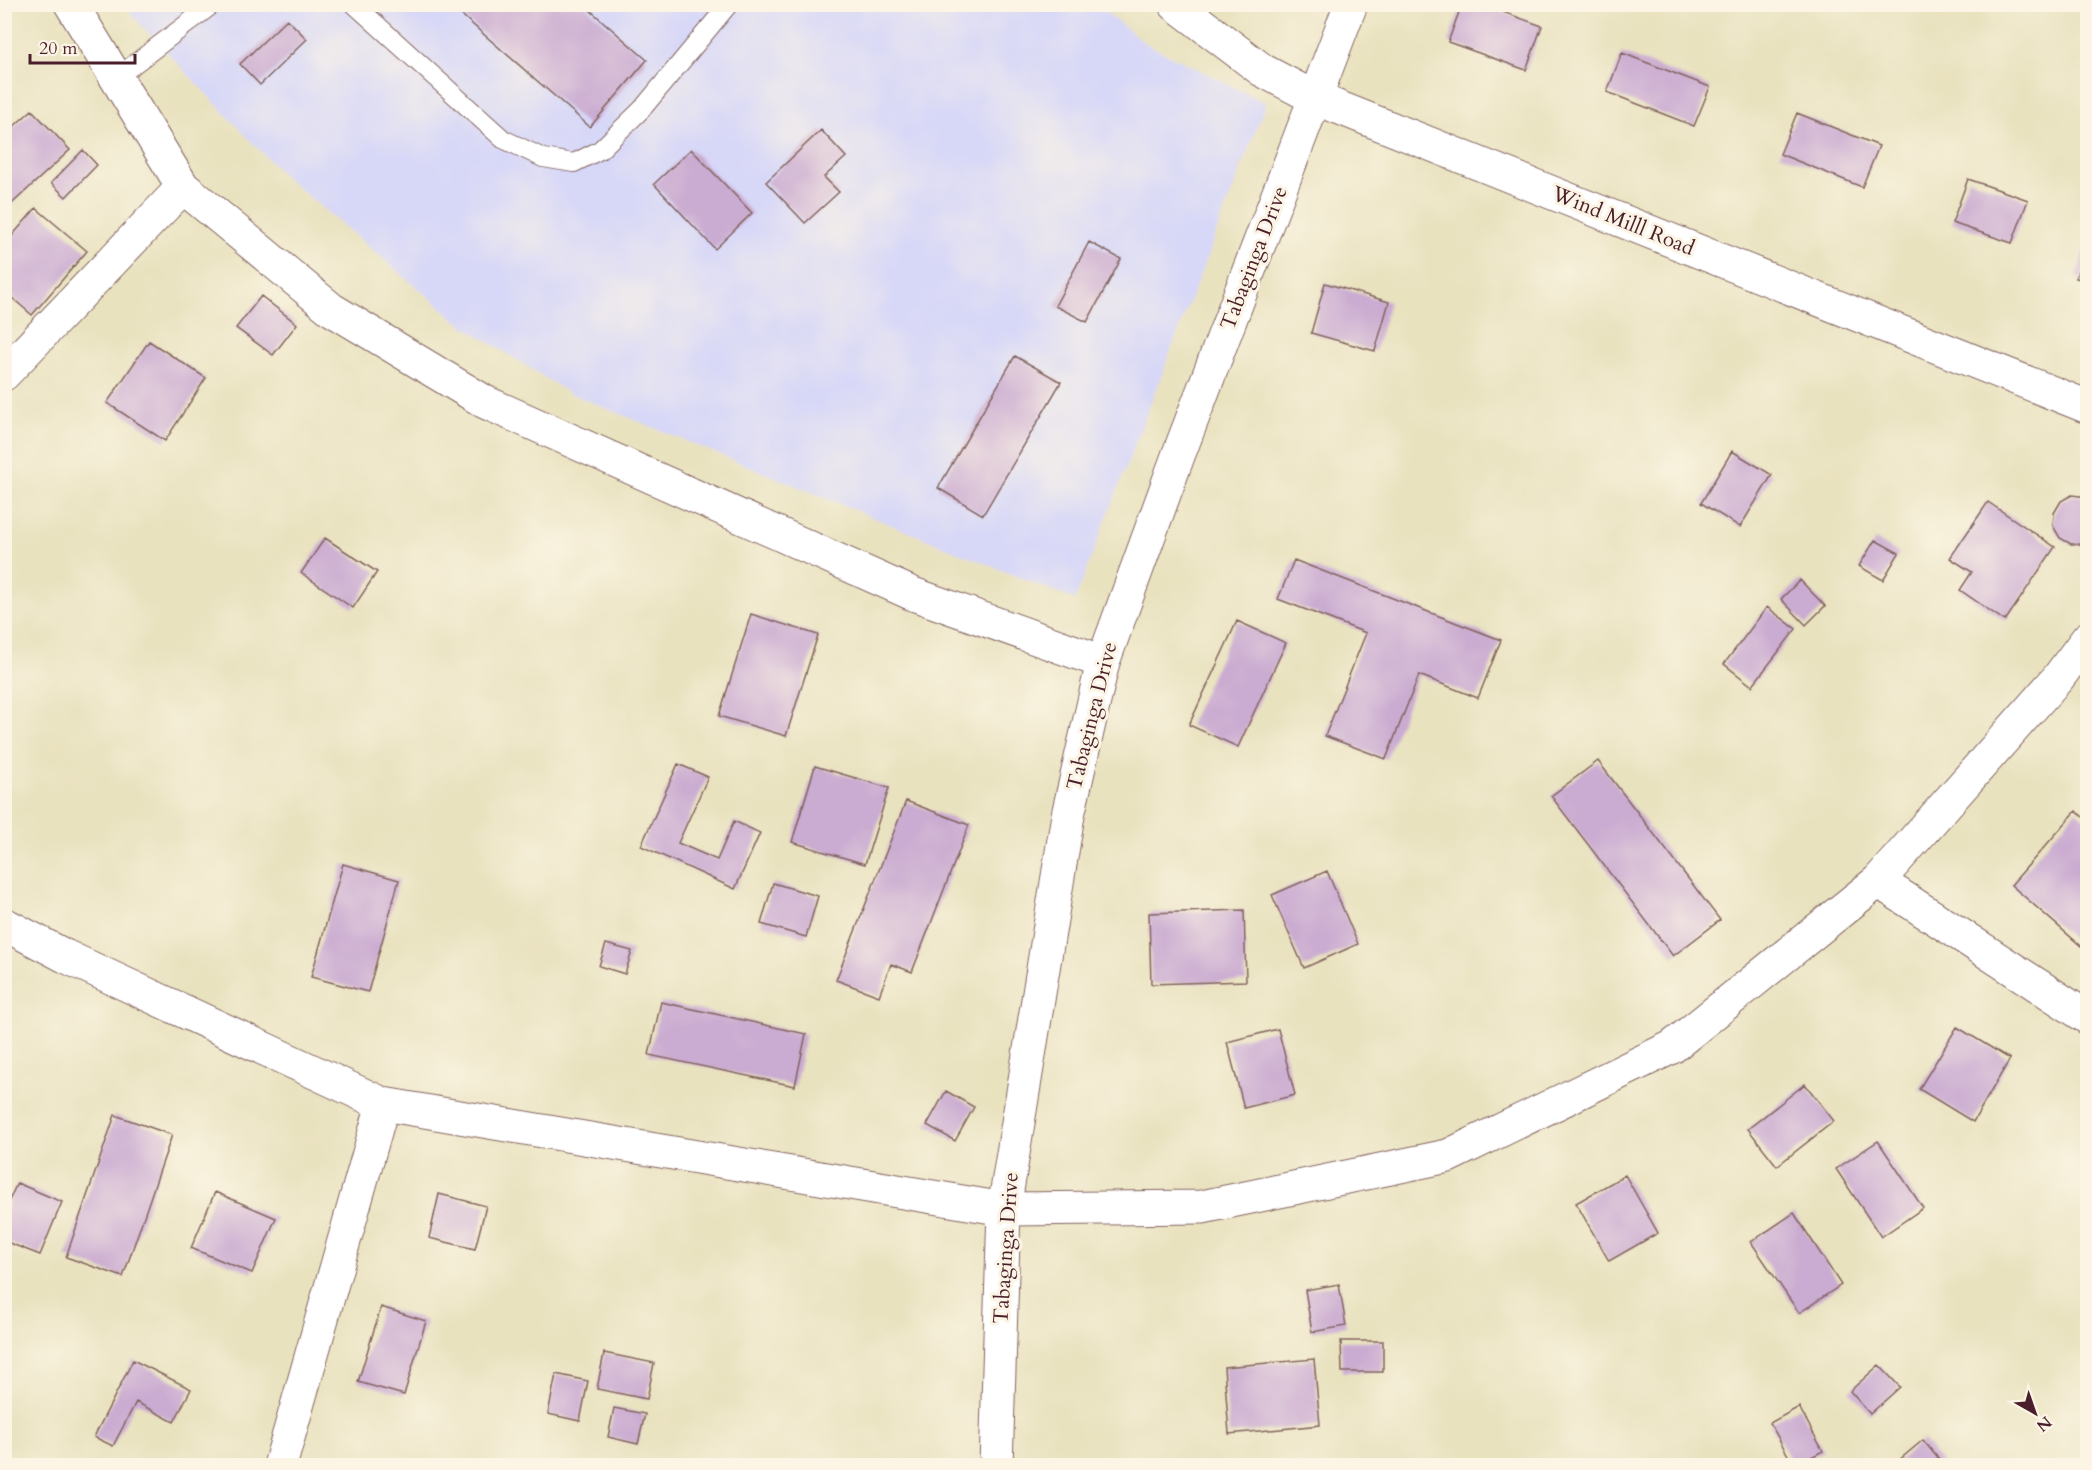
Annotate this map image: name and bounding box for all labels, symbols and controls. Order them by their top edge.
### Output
scale bar [30,27,135,65]
text: 20 m [39,36,78,61]
street label: Wind Milll Road [1546,179,1699,263]
street label: Tabaginga Drive [1213,182,1295,334]
street label: Tabaginga Drive [1060,639,1124,793]
street label: Tabaginga Drive [986,1171,1026,1325]
north arrow [2005,1383,2065,1443]
text: N [2032,1411,2056,1437]

